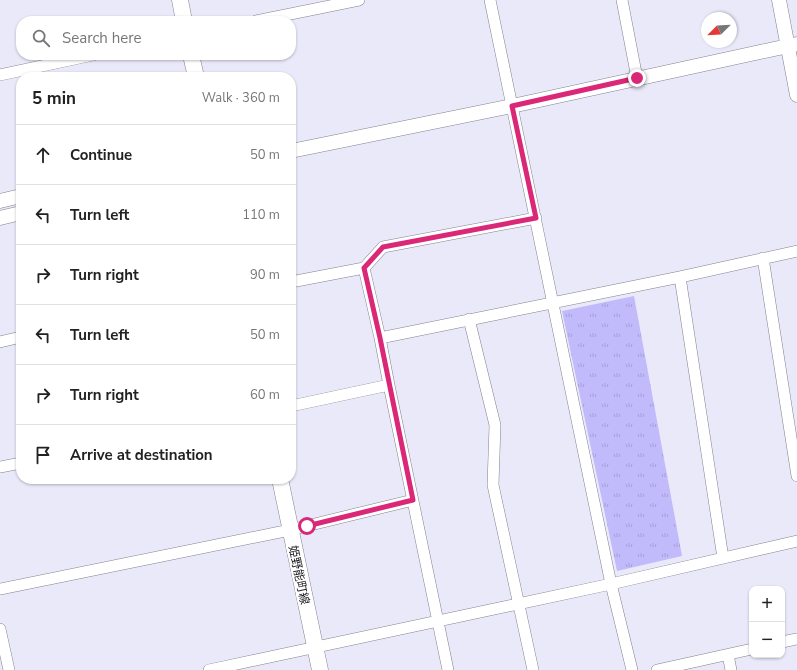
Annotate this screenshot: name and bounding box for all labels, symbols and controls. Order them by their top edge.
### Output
north arrow [701,12,737,48]
search box [16,16,296,60]
icon: search [30,27,52,49]
text: Search here [62,28,142,48]
route end [628,69,646,87]
text: 5 min [32,87,76,110]
text: Walk · 360 m [202,89,280,107]
icon: ahead [32,144,54,166]
text: Continue [70,145,132,165]
text: 50 m [250,146,280,164]
icon: left [32,204,54,226]
text: Turn left [70,205,129,225]
text: 110 m [242,206,280,224]
icon: right [32,264,54,286]
text: Turn right [70,265,139,285]
text: 90 m [250,266,280,284]
icon: left [32,324,54,346]
text: Turn left [70,325,129,345]
text: 50 m [250,326,280,344]
icon: right [32,384,54,406]
text: Turn right [70,385,139,405]
text: 60 m [250,386,280,404]
icon: arrive [32,444,54,466]
text: Arrive at destination [70,445,213,465]
route start [298,517,316,535]
street label: 姫野能町線 [285,544,313,606]
map controls [749,586,785,658]
button: + [749,586,785,622]
button: − [749,622,785,658]

